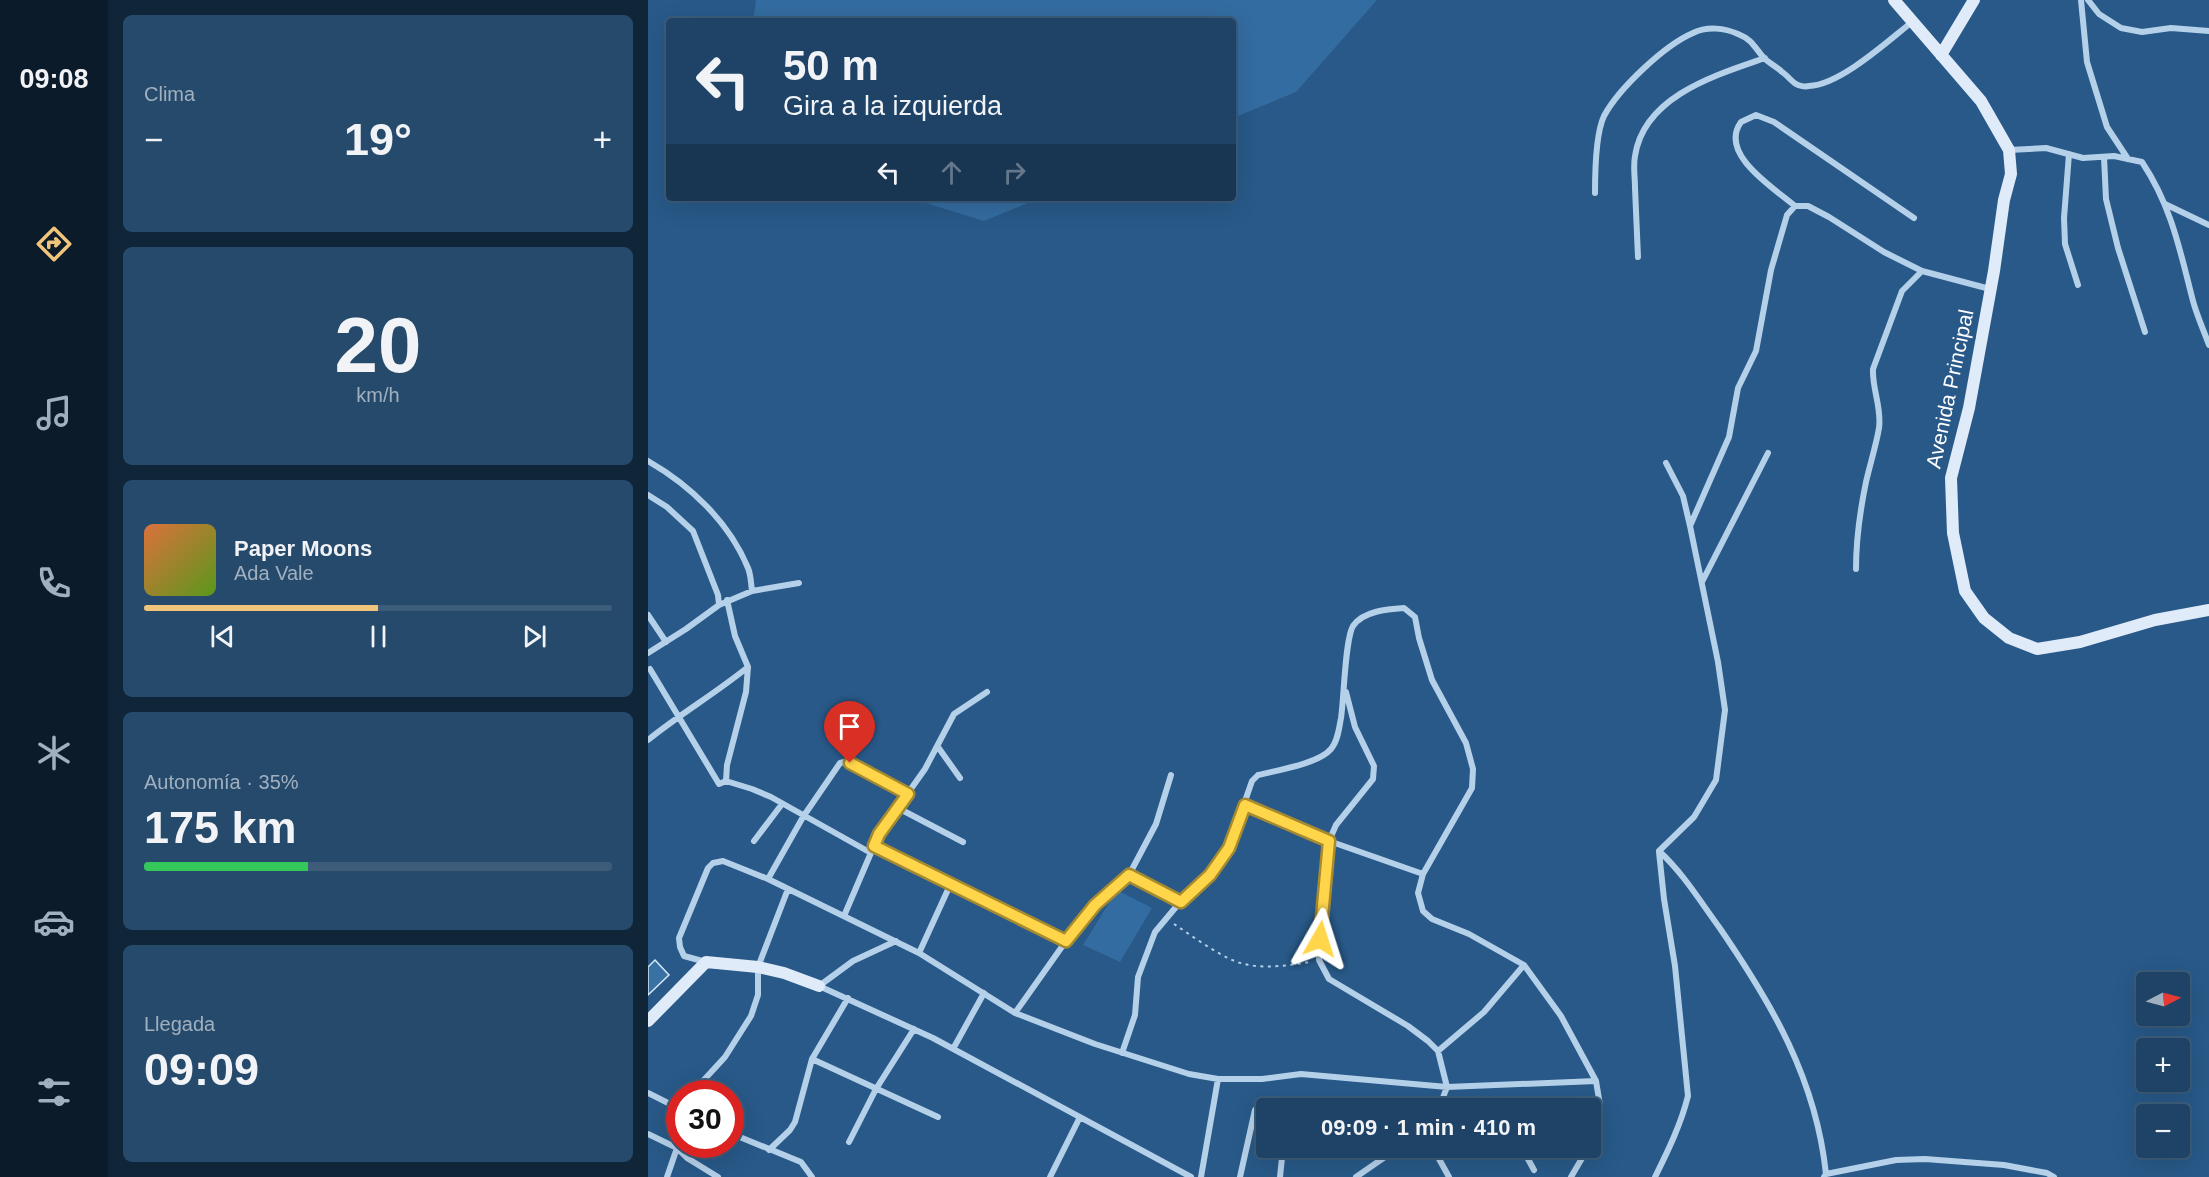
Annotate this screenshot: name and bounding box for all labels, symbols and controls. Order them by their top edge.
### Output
icon: left [684,42,762,120]
text: 50 m [783,42,879,89]
text: 09:08 [19,64,89,94]
text: Clima [144,83,195,105]
text: Gira a la izquierda [783,91,1002,121]
text: 19° [344,114,412,165]
text: − [144,121,163,158]
text: + [593,121,612,158]
icon: left [872,156,905,189]
icon: ahead [935,156,968,189]
icon: right [998,156,1031,189]
icon: directions [33,223,75,265]
text: 20 [335,301,421,389]
street label: Avenida Principal [1921,307,1978,470]
text: km/h [356,384,400,406]
icon: music [33,392,75,434]
text: Paper Moons [234,536,372,561]
icon: phone [33,562,75,604]
text: Ada Vale [234,562,314,584]
icon: previous [206,620,239,653]
icon: pause [362,620,395,653]
icon: next [518,620,551,653]
pin [824,701,875,763]
icon: arrive [833,710,866,743]
icon: climate [33,732,75,774]
text: Autonomía · 35% [144,771,299,793]
text: 175 km [144,802,297,853]
icon: car [33,901,75,943]
position arrow [1288,907,1352,971]
north arrow [2136,972,2190,1026]
map controls [2136,972,2190,1158]
text: Llegada [144,1013,215,1035]
button: + [2136,1038,2190,1092]
text: 09:09 [144,1044,259,1095]
icon: filters [33,1071,75,1113]
speed limit sign: 30 [666,1080,744,1158]
button: − [2136,1104,2190,1158]
text: 09:09 · 1 min · 410 m [1321,1115,1536,1140]

